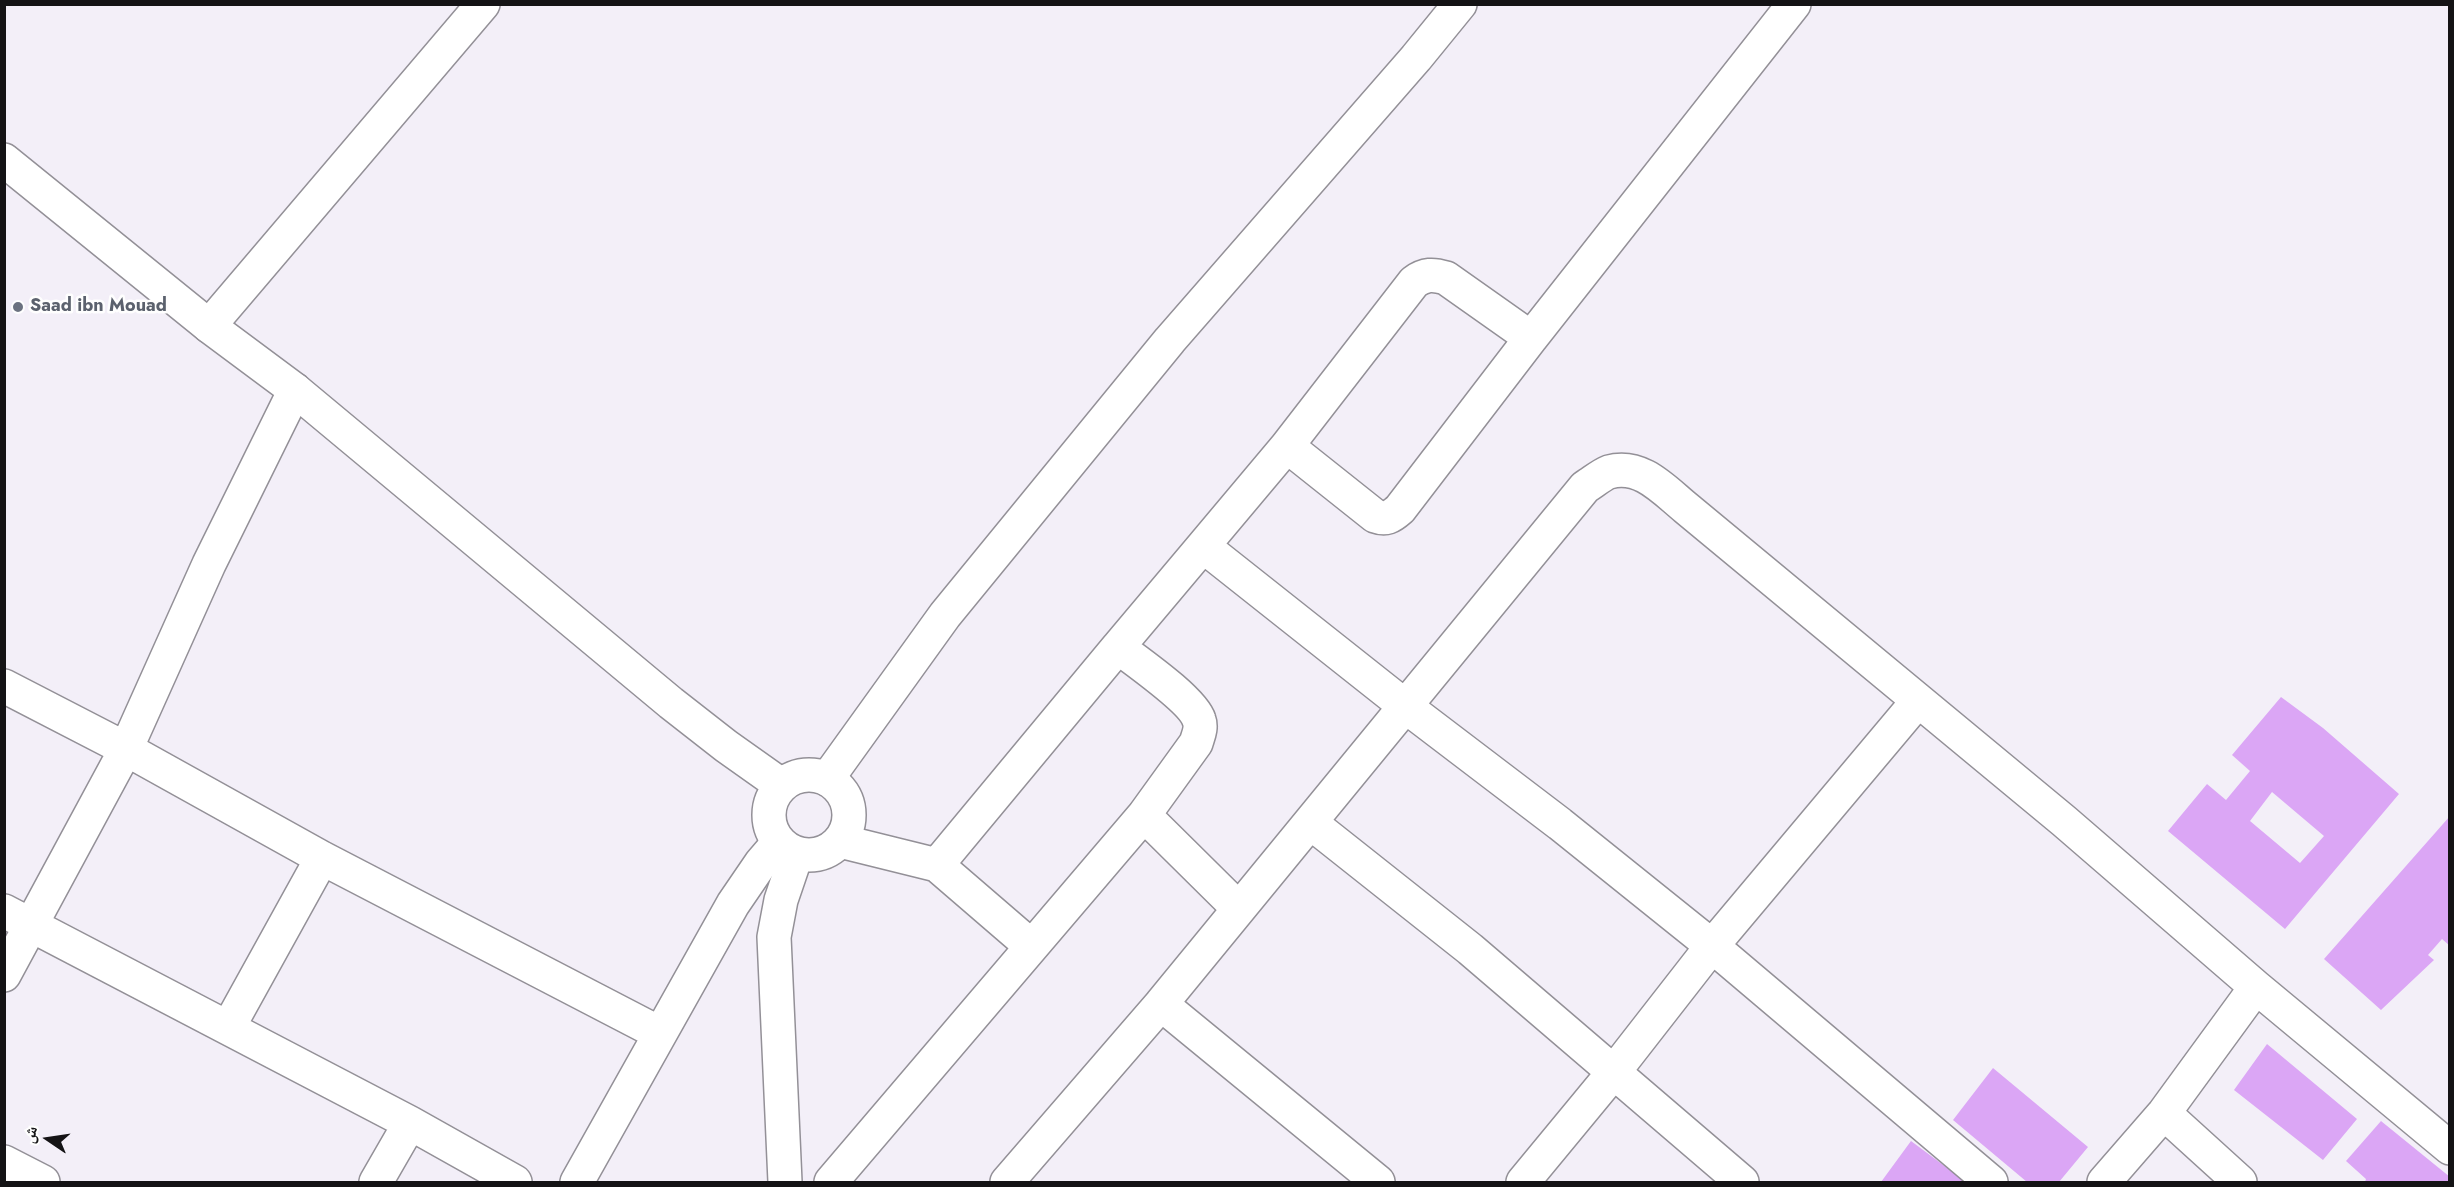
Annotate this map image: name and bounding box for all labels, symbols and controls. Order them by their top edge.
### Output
place label: Saad ibn Mouad [30,296,167,318]
marker: Saad ibn Mouad [11,300,25,314]
north arrow [18,1109,78,1169]
text: ش [17,1124,43,1146]

